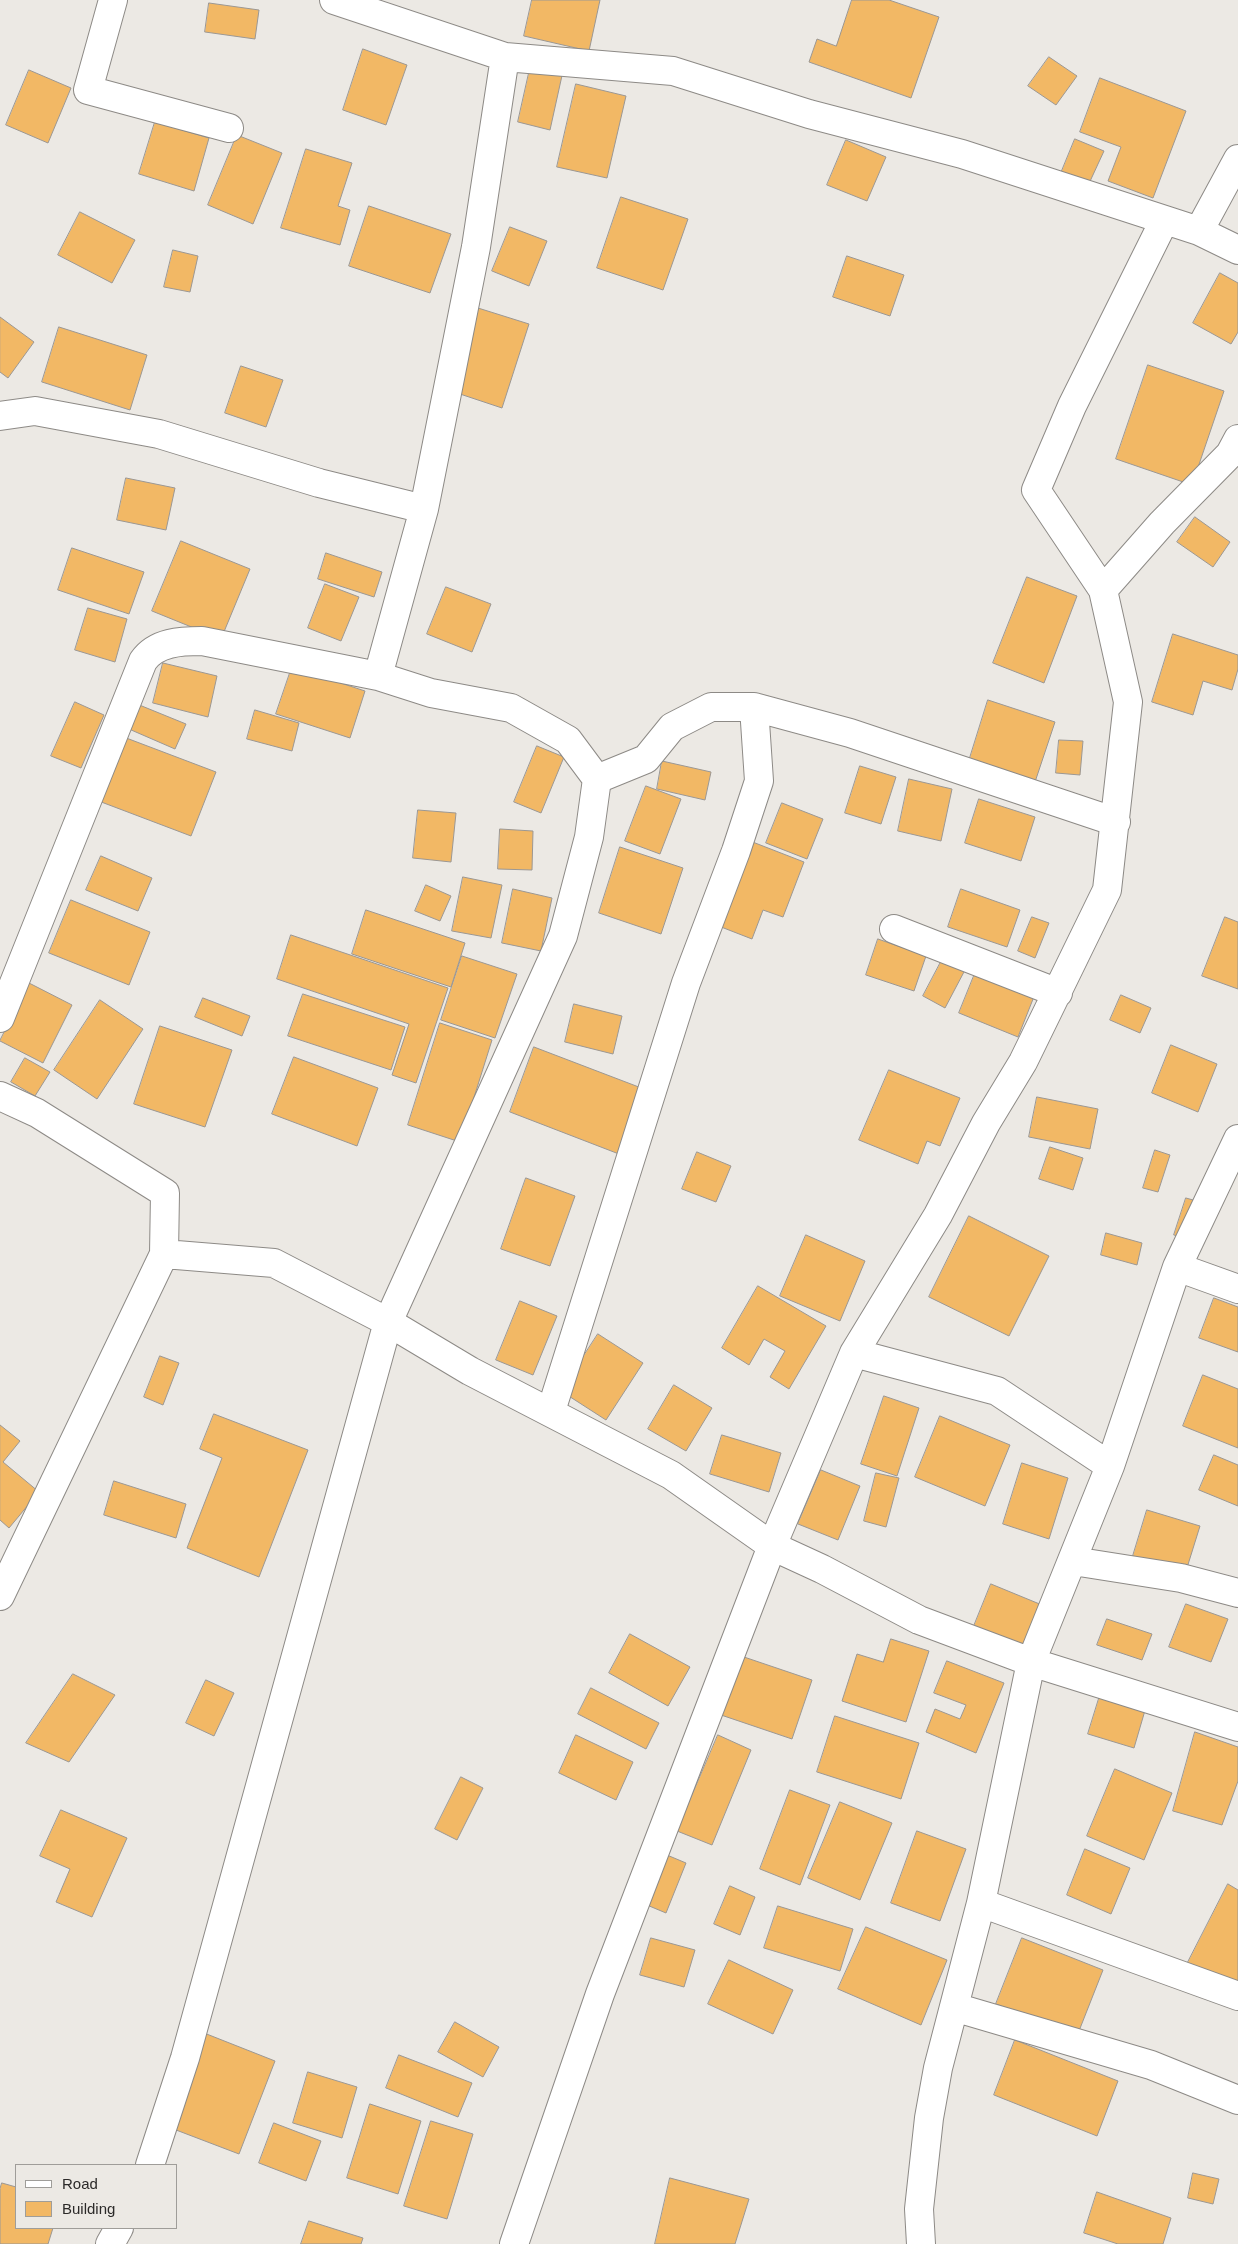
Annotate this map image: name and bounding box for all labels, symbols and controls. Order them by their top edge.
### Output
legend [15,2164,178,2229]
text: Road [62,2175,98,2192]
text: Building [62,2200,115,2217]

